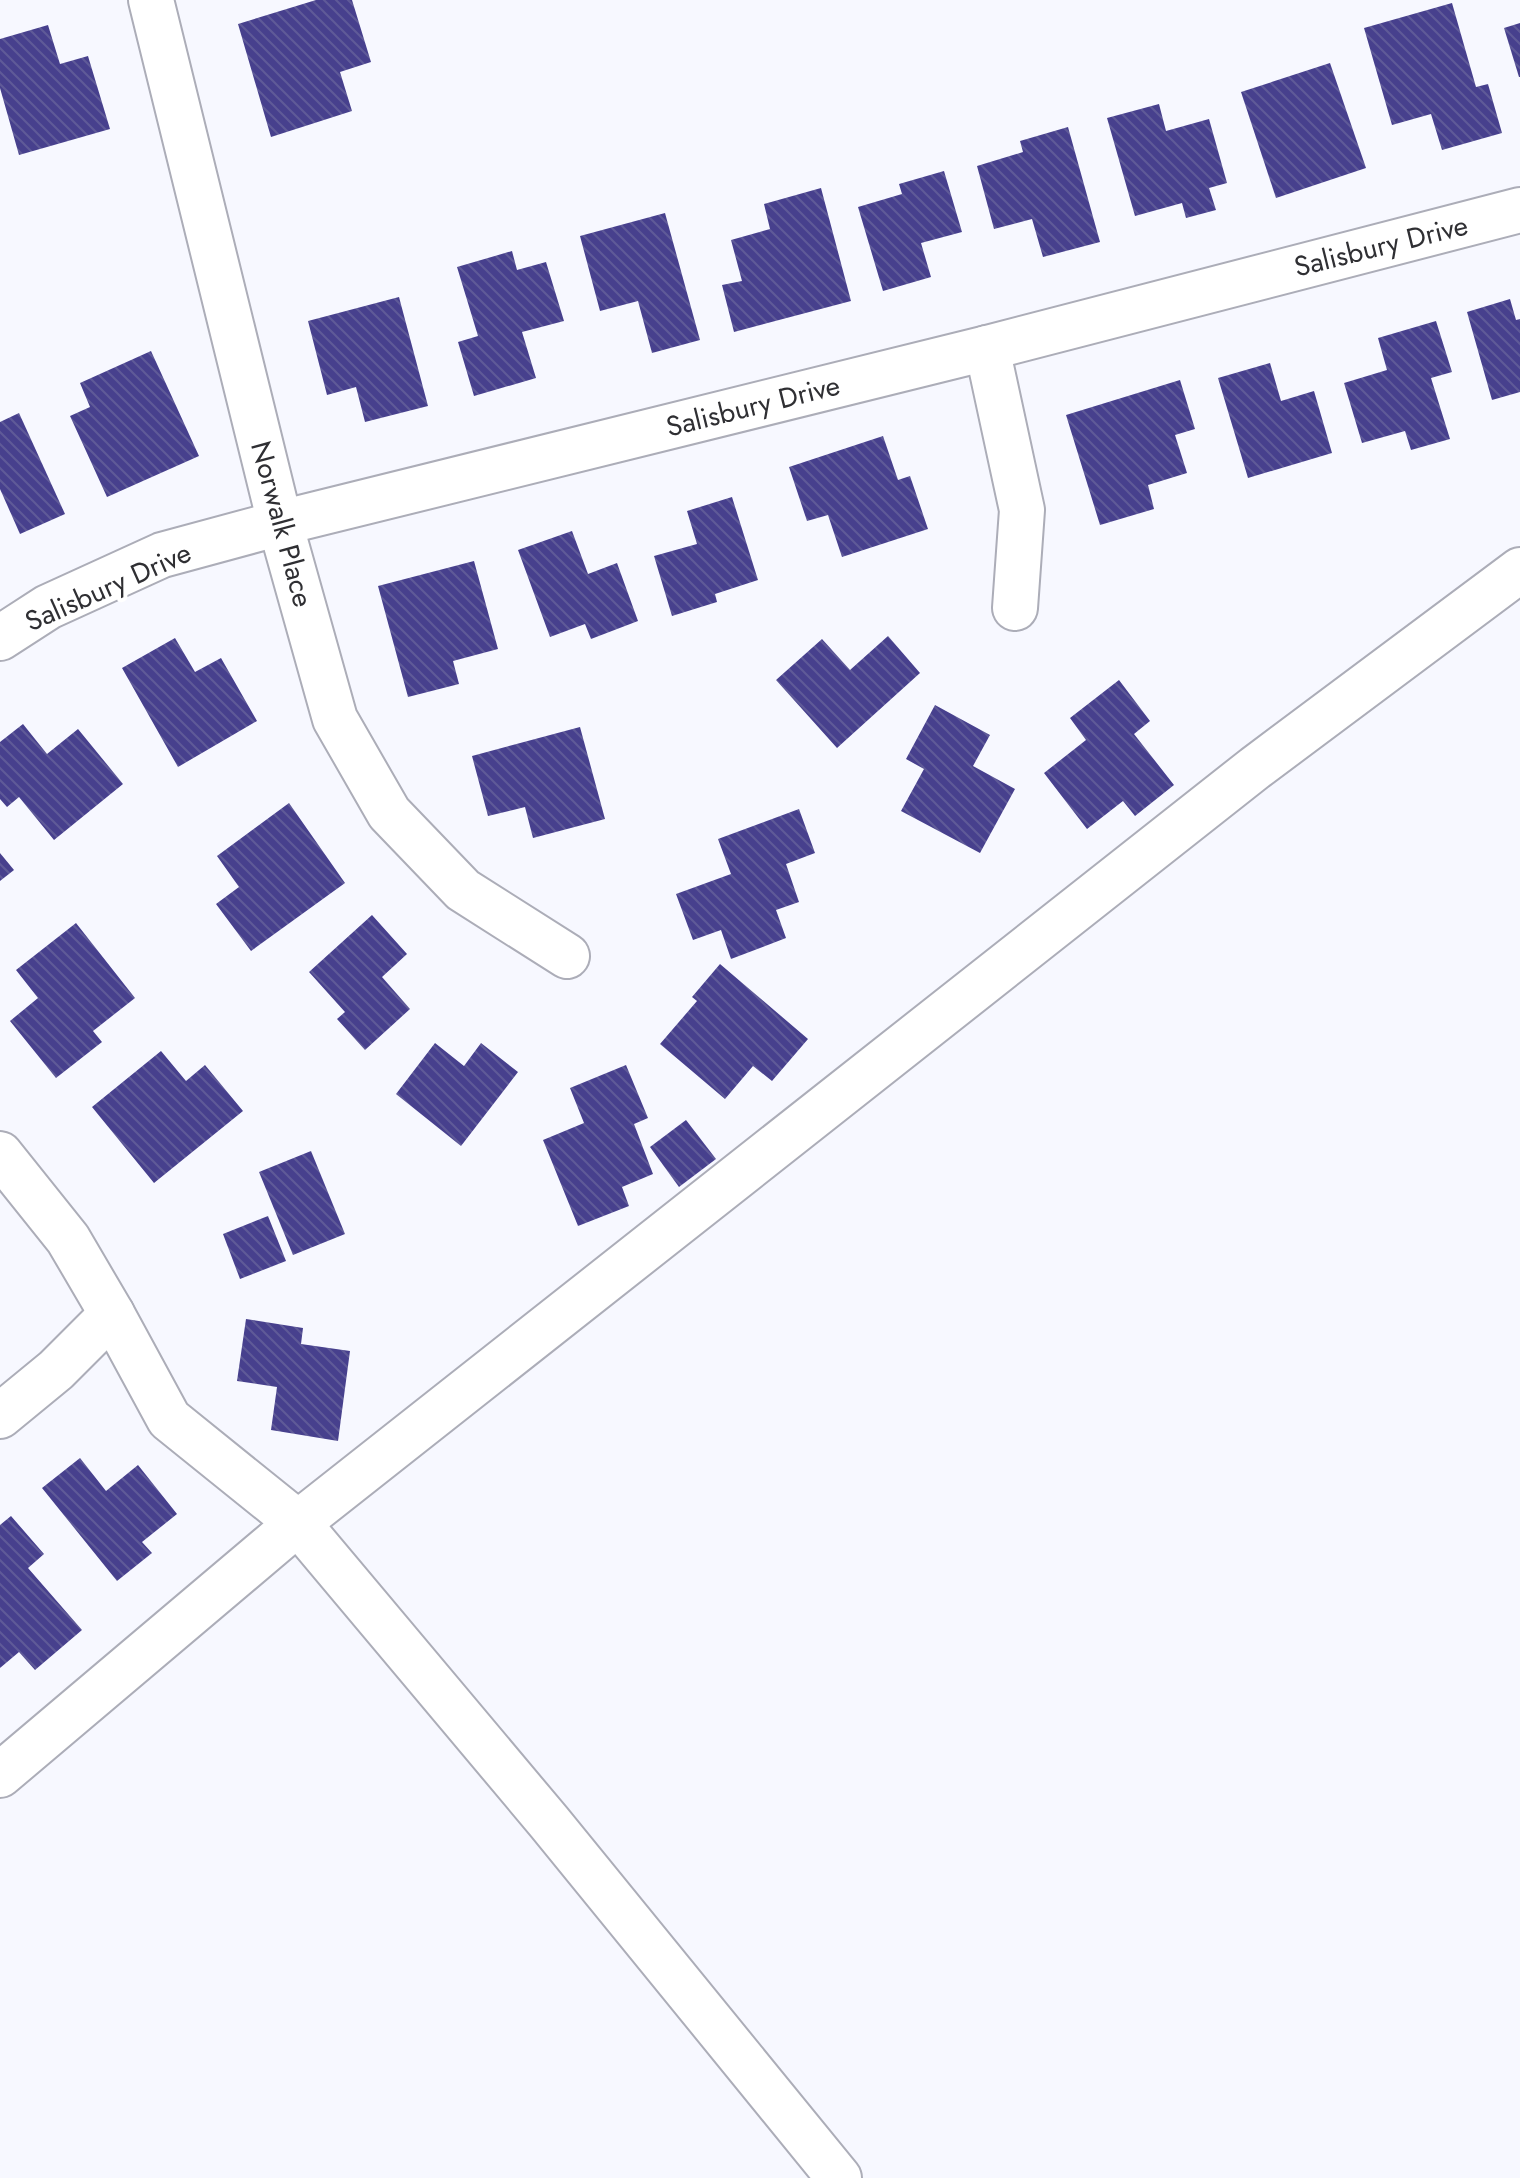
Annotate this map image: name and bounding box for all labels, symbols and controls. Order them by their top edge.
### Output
street label: Salisbury Drive [1290,205,1472,287]
street label: Salisbury Drive [662,365,844,447]
street label: Norwalk Place [240,437,324,611]
street label: Salisbury Drive [18,532,198,642]

